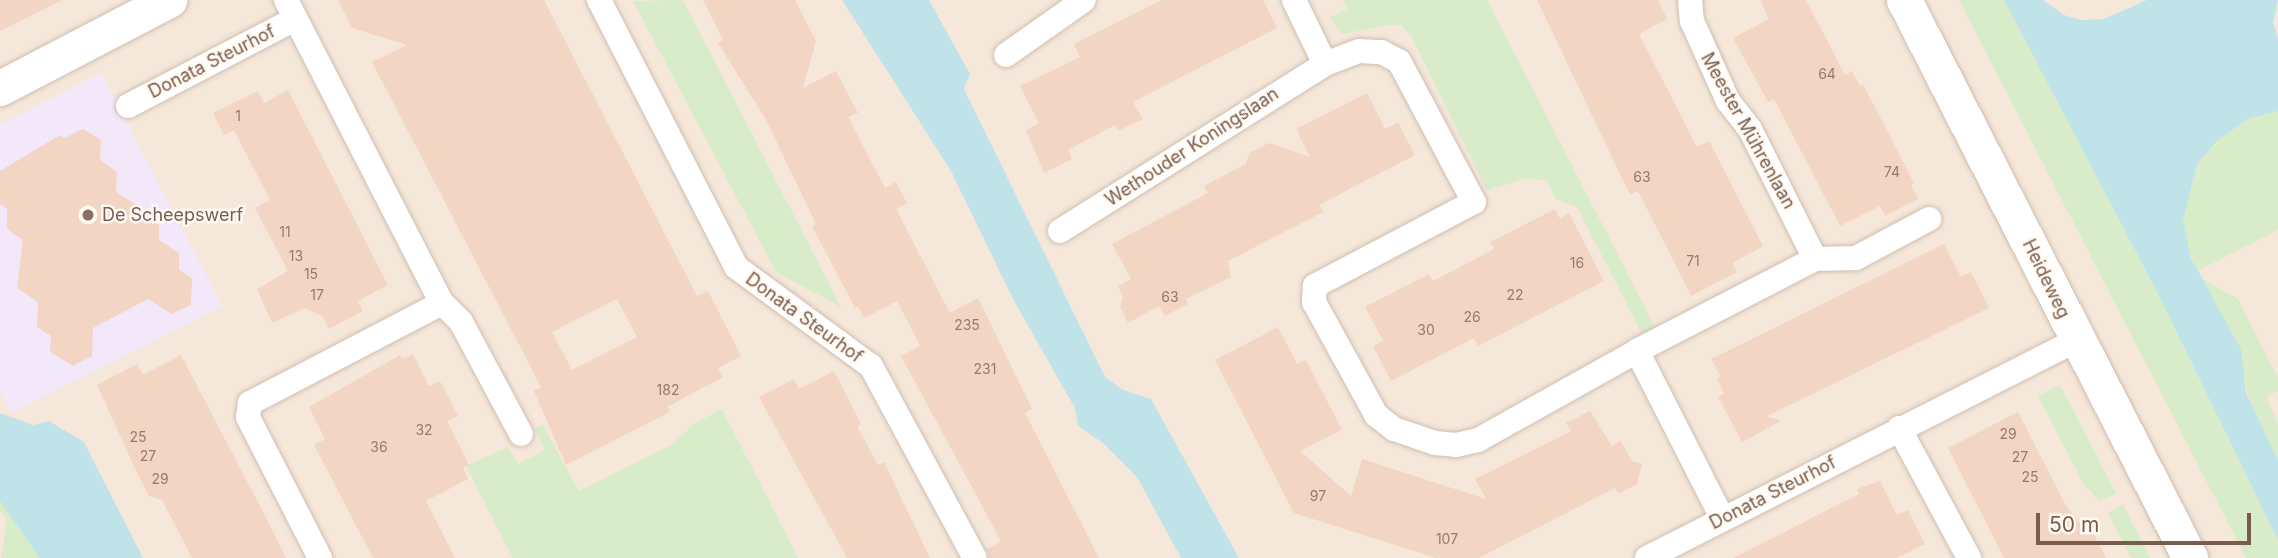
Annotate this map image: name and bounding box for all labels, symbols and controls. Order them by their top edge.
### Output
street label: Donata Steurhof [145,21,279,103]
street label: Meester Mührenlaan [1696,49,1800,213]
house number: 64 [1818,66,1836,82]
street label: Wethouder Koningslaan [1101,83,1283,211]
house number: 1 [235,108,241,124]
house number: 74 [1884,164,1900,180]
house number: 63 [1633,169,1651,185]
place label: De Scheepswerf [102,204,243,226]
marker: De Scheepswerf [80,207,96,223]
house number: 11 [279,224,291,240]
street label: Heideweg [2018,236,2074,322]
house number: 13 [289,248,303,264]
house number: 71 [1686,253,1700,269]
house number: 16 [1570,255,1584,271]
house number: 15 [304,266,318,282]
street label: Donata Steurhof [741,268,867,368]
house number: 17 [310,287,324,303]
house number: 22 [1506,287,1524,303]
house number: 63 [1161,289,1179,305]
house number: 26 [1463,309,1481,325]
house number: 235 [954,317,980,333]
house number: 30 [1417,322,1435,338]
house number: 231 [974,361,996,377]
house number: 182 [657,382,679,398]
house number: 32 [415,422,433,438]
house number: 29 [1999,426,2017,442]
house number: 25 [129,429,147,445]
house number: 36 [370,439,388,455]
house number: 27 [140,448,156,464]
house number: 27 [2012,449,2028,465]
street label: Donata Steurhof [1706,452,1840,534]
house number: 25 [2021,469,2039,485]
house number: 29 [151,471,169,487]
house number: 97 [1310,488,1326,504]
scale bar [2040,498,2255,542]
text: 50 m [2049,512,2099,537]
house number: 107 [1436,531,1458,547]

